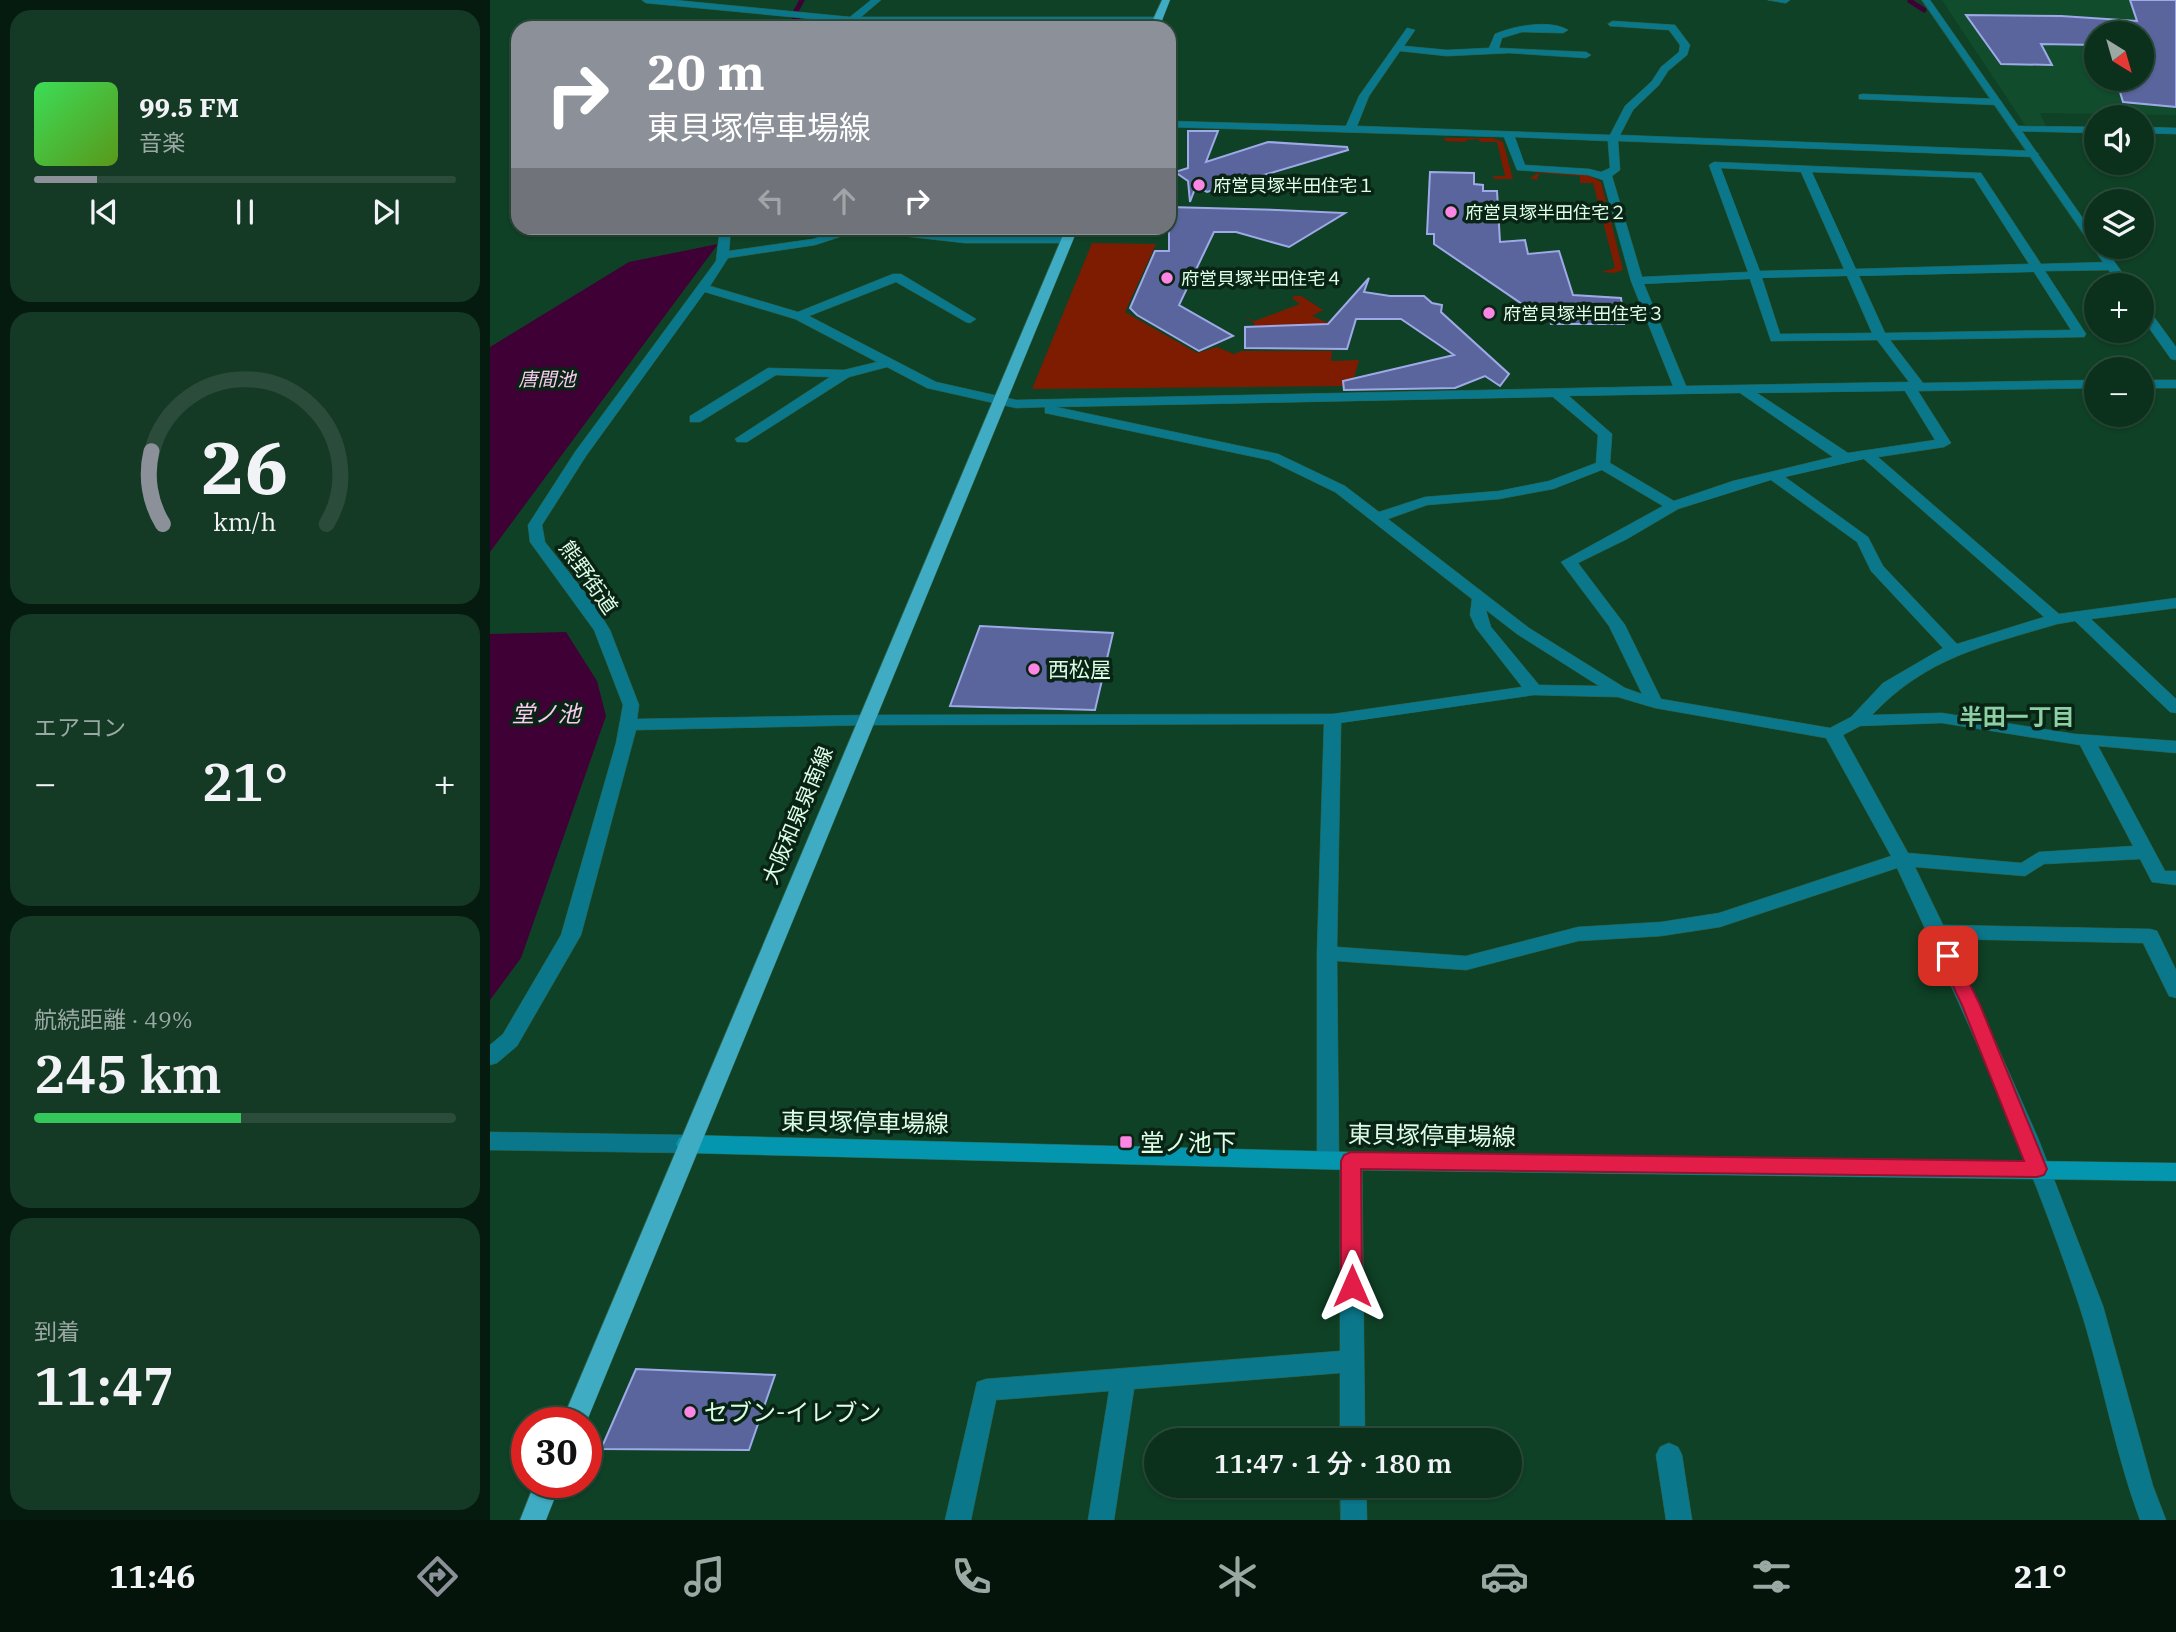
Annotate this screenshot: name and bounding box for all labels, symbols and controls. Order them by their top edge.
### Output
north arrow [2084,21,2154,91]
map controls [2084,21,2154,427]
text: 20 m [647,40,765,103]
icon: right [532,49,623,140]
text: 99.5 FM [139,90,239,124]
button: sound [2084,105,2154,175]
text: 東貝塚停車場線 [647,106,871,148]
text: 音楽 [139,127,185,157]
place label: 府営貝塚半田住宅１ [1213,174,1375,197]
marker: 府営貝塚半田住宅１ [1191,177,1207,193]
icon: left [752,182,790,220]
icon: ahead [825,182,863,220]
icon: right [898,182,936,220]
button: layers [2084,189,2154,259]
icon: previous [85,193,123,231]
icon: pause [226,193,264,231]
icon: next [367,193,405,231]
place label: 府営貝塚半田住宅２ [1465,201,1627,224]
marker: 府営貝塚半田住宅２ [1443,204,1459,220]
place label: 府営貝塚半田住宅４ [1181,267,1343,290]
marker: 府営貝塚半田住宅４ [1159,270,1175,286]
button: + [2084,273,2154,343]
place label: 府営貝塚半田住宅３ [1503,302,1665,325]
marker: 府営貝塚半田住宅３ [1481,305,1497,321]
button: − [2084,357,2154,427]
water label: 唐間池 [518,367,577,391]
text: 26 [201,419,289,514]
text: km/h [213,505,277,538]
street label: 熊野街道 [553,535,625,619]
place label: 西松屋 [1048,655,1111,683]
marker: 西松屋 [1026,661,1042,677]
water label: 堂ノ池 [512,698,583,728]
district label: 半田一丁目 [1960,701,2075,731]
text: エアコン [34,712,126,742]
street label: 大阪和泉泉南線 [755,742,839,888]
text: 21° [202,748,288,815]
text: − [34,758,57,807]
text: + [433,758,456,807]
pin [1918,926,1978,986]
icon: arrive [1929,937,1967,975]
text: 航続距離 · 49% [34,1004,193,1034]
text: 245 km [34,1040,222,1107]
street label: 東貝塚停車場線 [781,1105,949,1139]
street label: 東貝塚停車場線 [1348,1118,1516,1152]
place label: 堂ノ池下 [1140,1126,1236,1158]
marker: 堂ノ池下 [1118,1134,1134,1150]
position arrow [1315,1249,1389,1323]
text: 到着 [34,1316,80,1346]
text: 11:47 [34,1352,174,1419]
place label: セブン-イレブン [704,1396,881,1428]
marker: セブン-イレブン [682,1404,698,1420]
speed limit sign: 30 [511,1407,602,1498]
text: 11:47 · 1 分 · 180 m [1214,1446,1452,1480]
icon: directions [413,1552,462,1601]
icon: music [680,1552,729,1601]
icon: phone [947,1552,996,1601]
icon: climate [1213,1552,1262,1601]
icon: car [1480,1552,1529,1601]
icon: filters [1747,1552,1796,1601]
text: 11:46 [109,1555,195,1597]
text: 21° [2014,1555,2067,1597]

